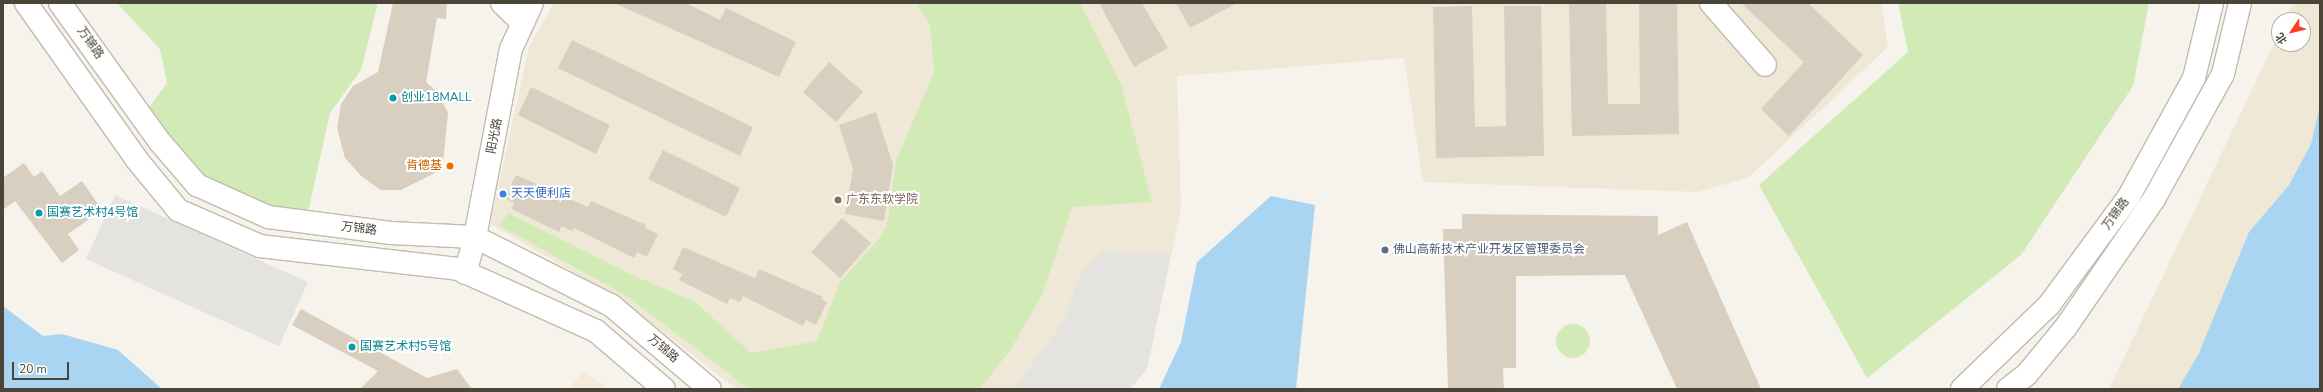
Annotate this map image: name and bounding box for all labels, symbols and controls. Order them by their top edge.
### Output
north arrow [2271,12,2311,52]
street label: 万锦路 [74,24,106,62]
text: 北 [2272,30,2291,47]
place label: 创业18MALL [401,91,471,105]
marker: 创业18MALL [388,93,398,103]
street label: 阳光路 [484,117,506,155]
place label: 肯德基 [406,159,442,173]
marker: 肯德基 [445,161,455,171]
place label: 天天便利店 [511,187,571,201]
marker: 天天便利店 [498,189,508,199]
place label: 广东东软学院 [846,193,918,207]
marker: 广东东软学院 [833,195,843,205]
street label: 万锦路 [2100,195,2132,233]
place label: 国赛艺术村4号馆 [47,206,138,220]
marker: 国赛艺术村4号馆 [34,208,44,218]
street label: 万锦路 [340,220,378,238]
place label: 佛山高新技术产业开发区管理委员会 [1393,243,1585,257]
marker: 佛山高新技术产业开发区管理委员会 [1380,245,1390,255]
street label: 万锦路 [645,332,681,366]
place label: 国赛艺术村5号馆 [360,340,451,354]
marker: 国赛艺术村5号馆 [347,342,357,352]
scale bar [14,354,71,380]
text: 20 m [19,361,47,377]

